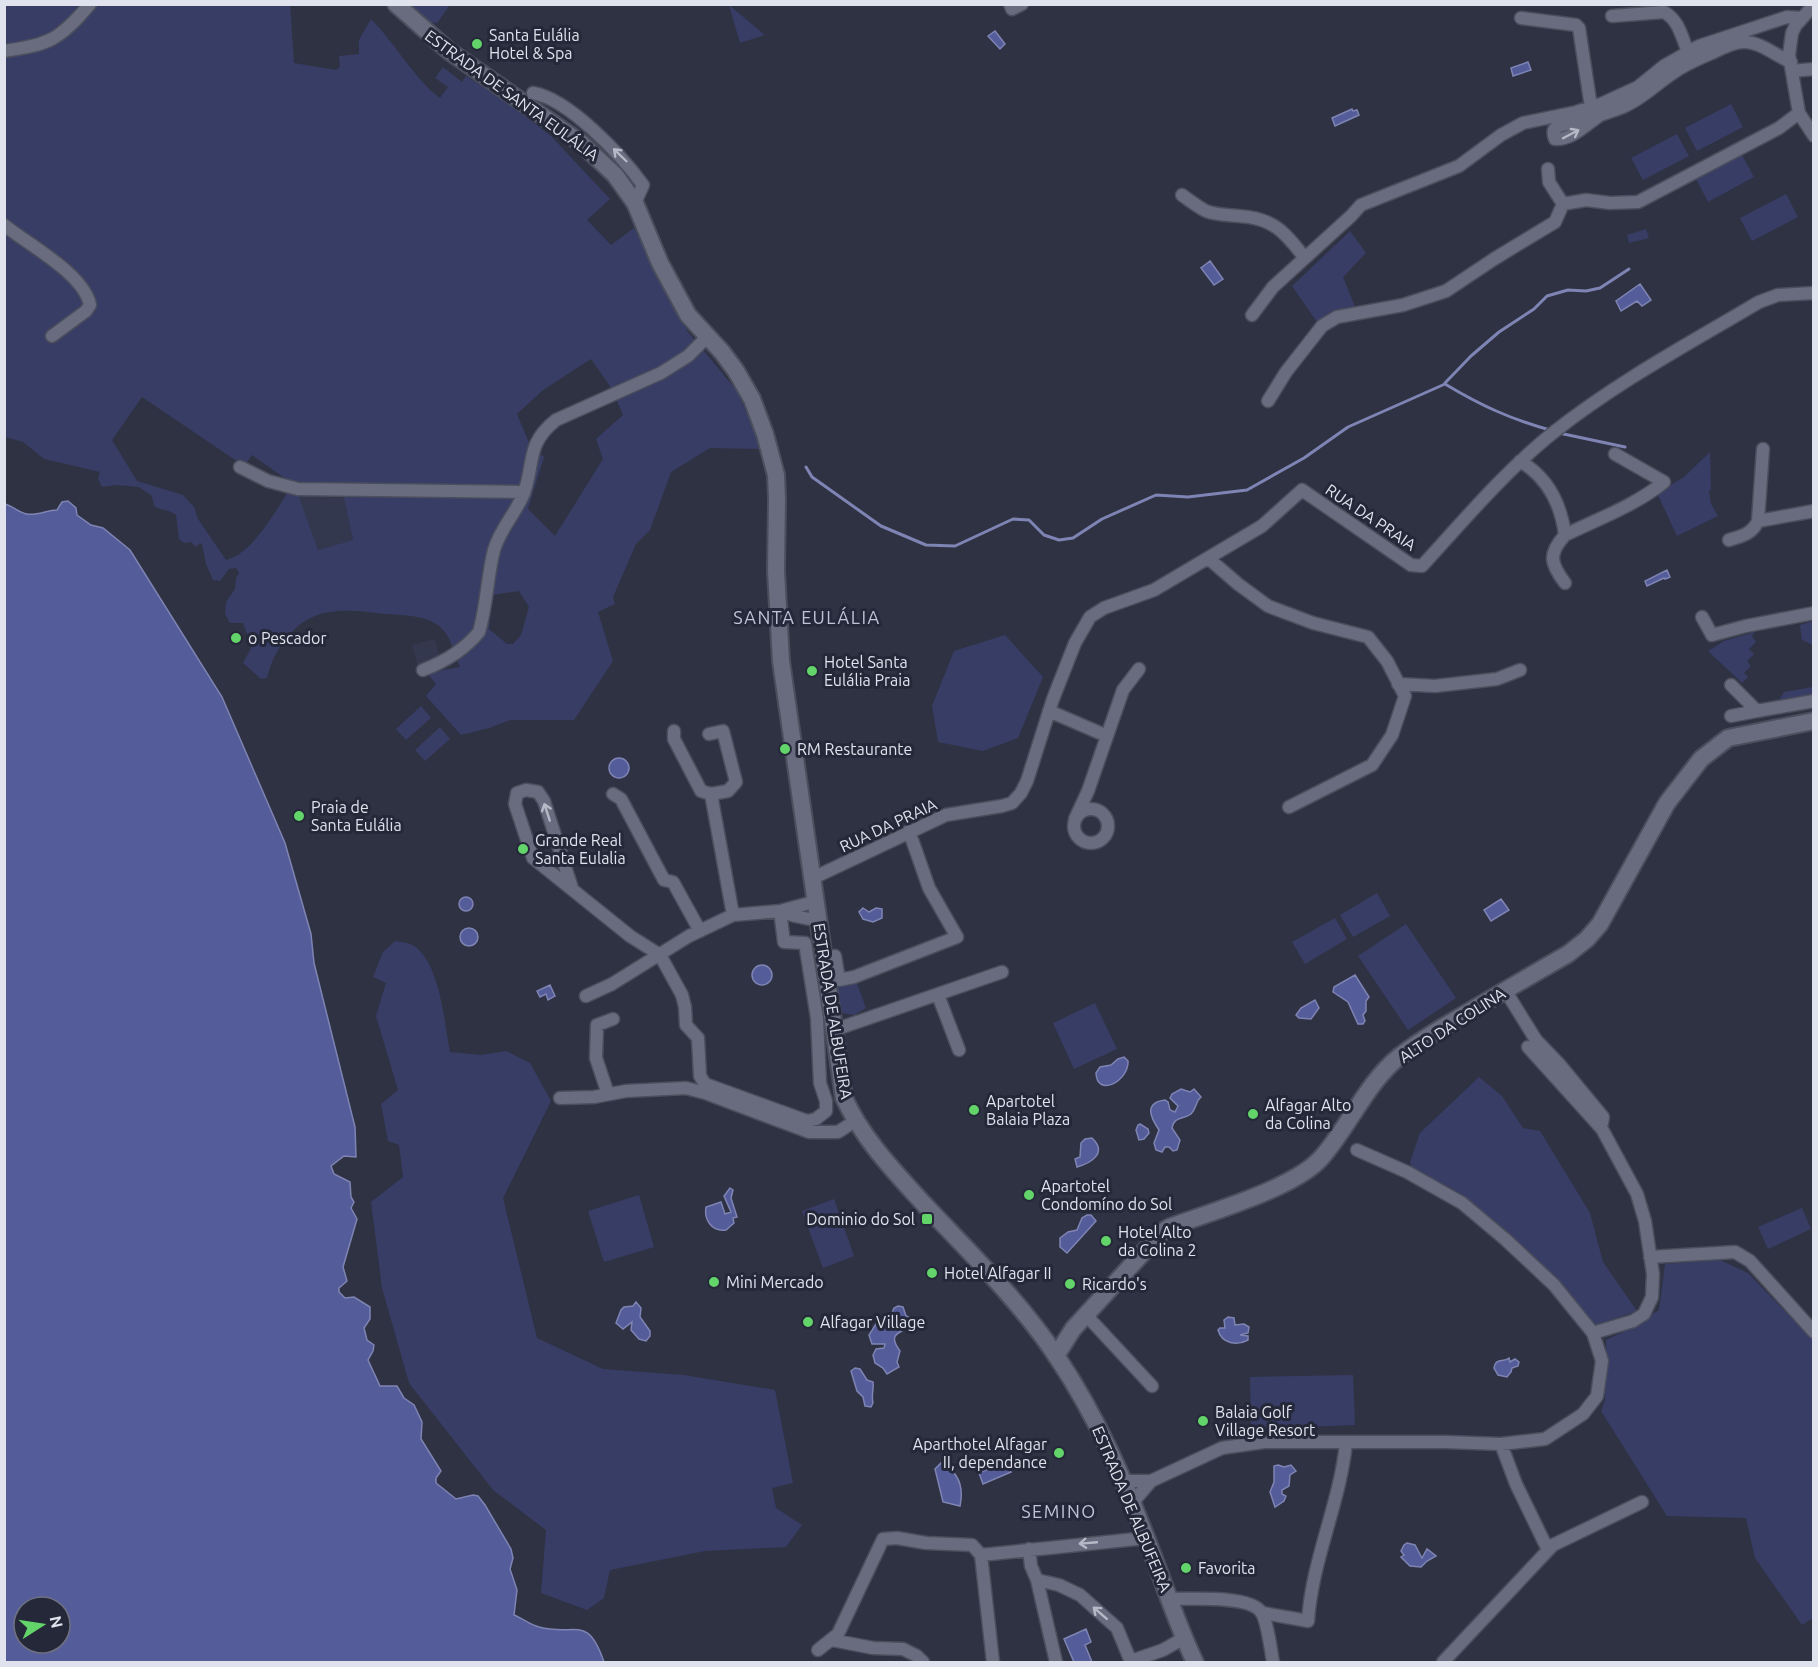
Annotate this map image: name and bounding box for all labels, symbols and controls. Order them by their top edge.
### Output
street label: ESTRADA DE SANTA EULÁLIA [422,24,604,164]
place label: Santa Eulália Hotel & Spa [489,26,580,62]
marker: Santa Eulália Hotel & Spa [470,37,484,51]
one-way arrow [1562,128,1580,139]
one-way arrow [612,148,627,163]
street label: RUA DA PRAIA [1322,480,1420,554]
district label: SANTA EULÁLIA [733,606,881,627]
place label: o Pescador [248,629,326,647]
marker: o Pescador [229,631,243,645]
place label: Hotel Santa Eulália Praia [824,653,910,689]
marker: Hotel Santa Eulália Praia [805,664,819,678]
place label: RM Restaurante [797,740,912,758]
marker: RM Restaurante [778,742,792,756]
street label: RUA DA PRAIA [837,794,940,855]
place label: Praia de Santa Eulália [311,798,402,834]
one-way arrow [541,803,552,822]
marker: Praia de Santa Eulália [292,809,306,823]
place label: Grande Real Santa Eulalia [535,831,626,867]
marker: Grande Real Santa Eulalia [516,842,530,856]
street label: ESTRADA DE ALBUFEIRA [810,922,856,1101]
street label: ALTO DA COLINA [1396,984,1509,1066]
place label: Apartotel Balaia Plaza [986,1092,1070,1128]
place label: Alfagar Alto da Colina [1265,1096,1351,1132]
marker: Apartotel Balaia Plaza [967,1103,981,1117]
marker: Alfagar Alto da Colina [1246,1107,1260,1121]
place label: Apartotel Condomíno do Sol [1041,1177,1172,1213]
marker: Apartotel Condomíno do Sol [1022,1188,1036,1202]
place label: Dominio do Sol [806,1210,915,1228]
marker: Dominio do Sol [920,1212,934,1226]
place label: Hotel Alto da Colina 2 [1118,1223,1197,1259]
marker: Hotel Alto da Colina 2 [1099,1234,1113,1248]
place label: Hotel Alfagar II [944,1264,1052,1282]
marker: Hotel Alfagar II [925,1266,939,1280]
place label: Mini Mercado [726,1273,824,1291]
marker: Mini Mercado [707,1275,721,1289]
place label: Ricardo's [1082,1275,1147,1293]
marker: Ricardo's [1063,1277,1077,1291]
place label: Alfagar Village [820,1313,925,1331]
marker: Alfagar Village [801,1315,815,1329]
place label: Balaia Golf Village Resort [1215,1403,1316,1439]
marker: Balaia Golf Village Resort [1196,1414,1210,1428]
street label: ESTRADA DE ALBUFEIRA [1089,1423,1175,1595]
place label: Aparthotel Alfagar II, dependance [913,1435,1047,1471]
marker: Aparthotel Alfagar II, dependance [1052,1446,1066,1460]
district label: SEMINO [1021,1501,1097,1521]
one-way arrow [1079,1538,1099,1549]
place label: Favorita [1198,1559,1256,1577]
marker: Favorita [1179,1561,1193,1575]
north arrow [12,1595,72,1655]
one-way arrow [1093,1606,1108,1620]
text: N [47,1614,67,1630]

